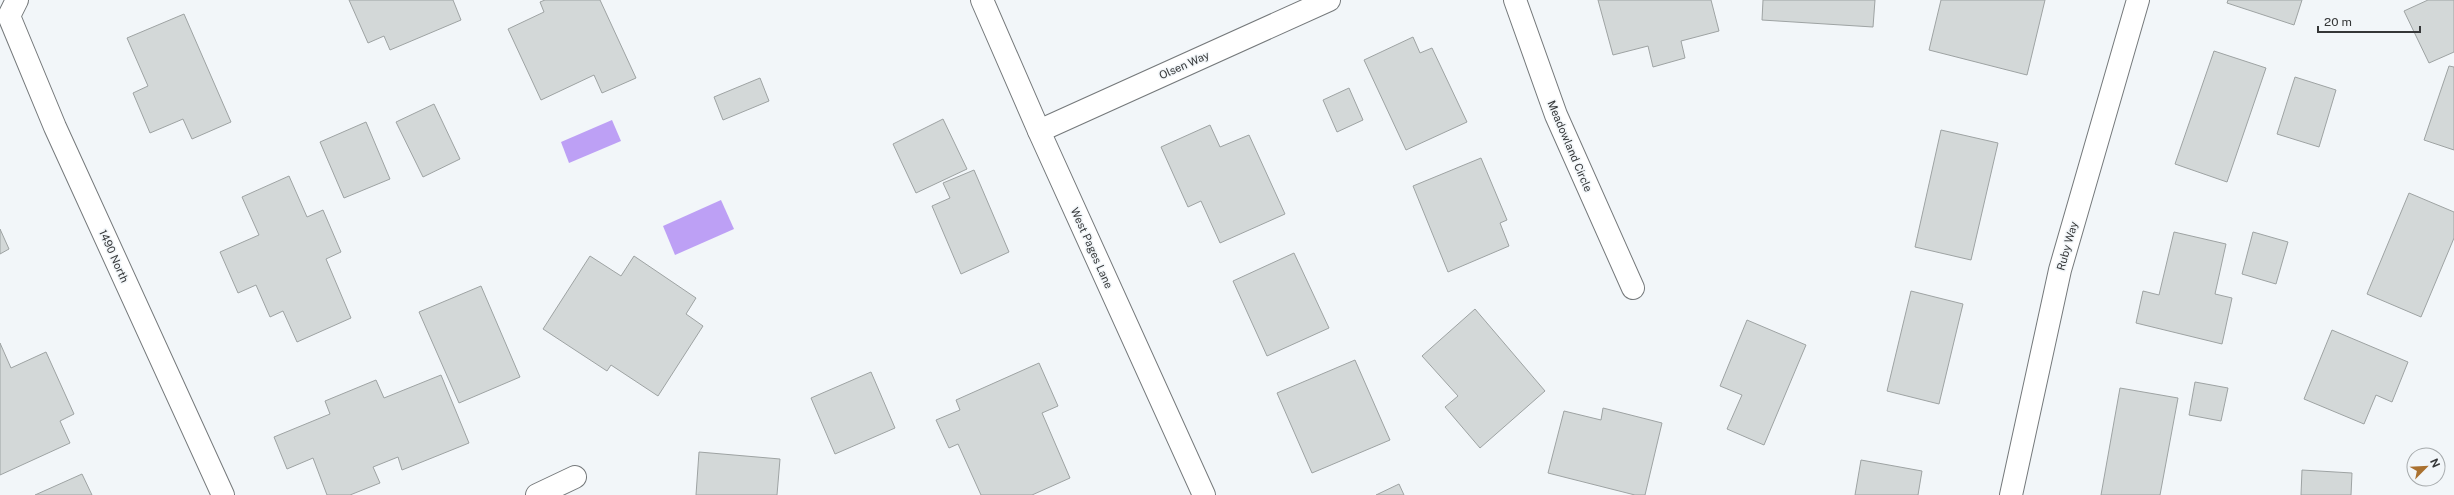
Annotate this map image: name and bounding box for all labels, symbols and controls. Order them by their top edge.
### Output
scale bar [2318,8,2420,34]
text: 20 m [2324,15,2352,29]
street label: Olsen Way [1157,49,1211,81]
street label: Meadowland Circle [1545,99,1595,193]
street label: West Pages Lane [1069,206,1115,290]
street label: Ruby Way [2054,220,2080,272]
street label: 1490 North [97,228,131,284]
north arrow [2406,447,2446,487]
text: N [2428,457,2442,469]

